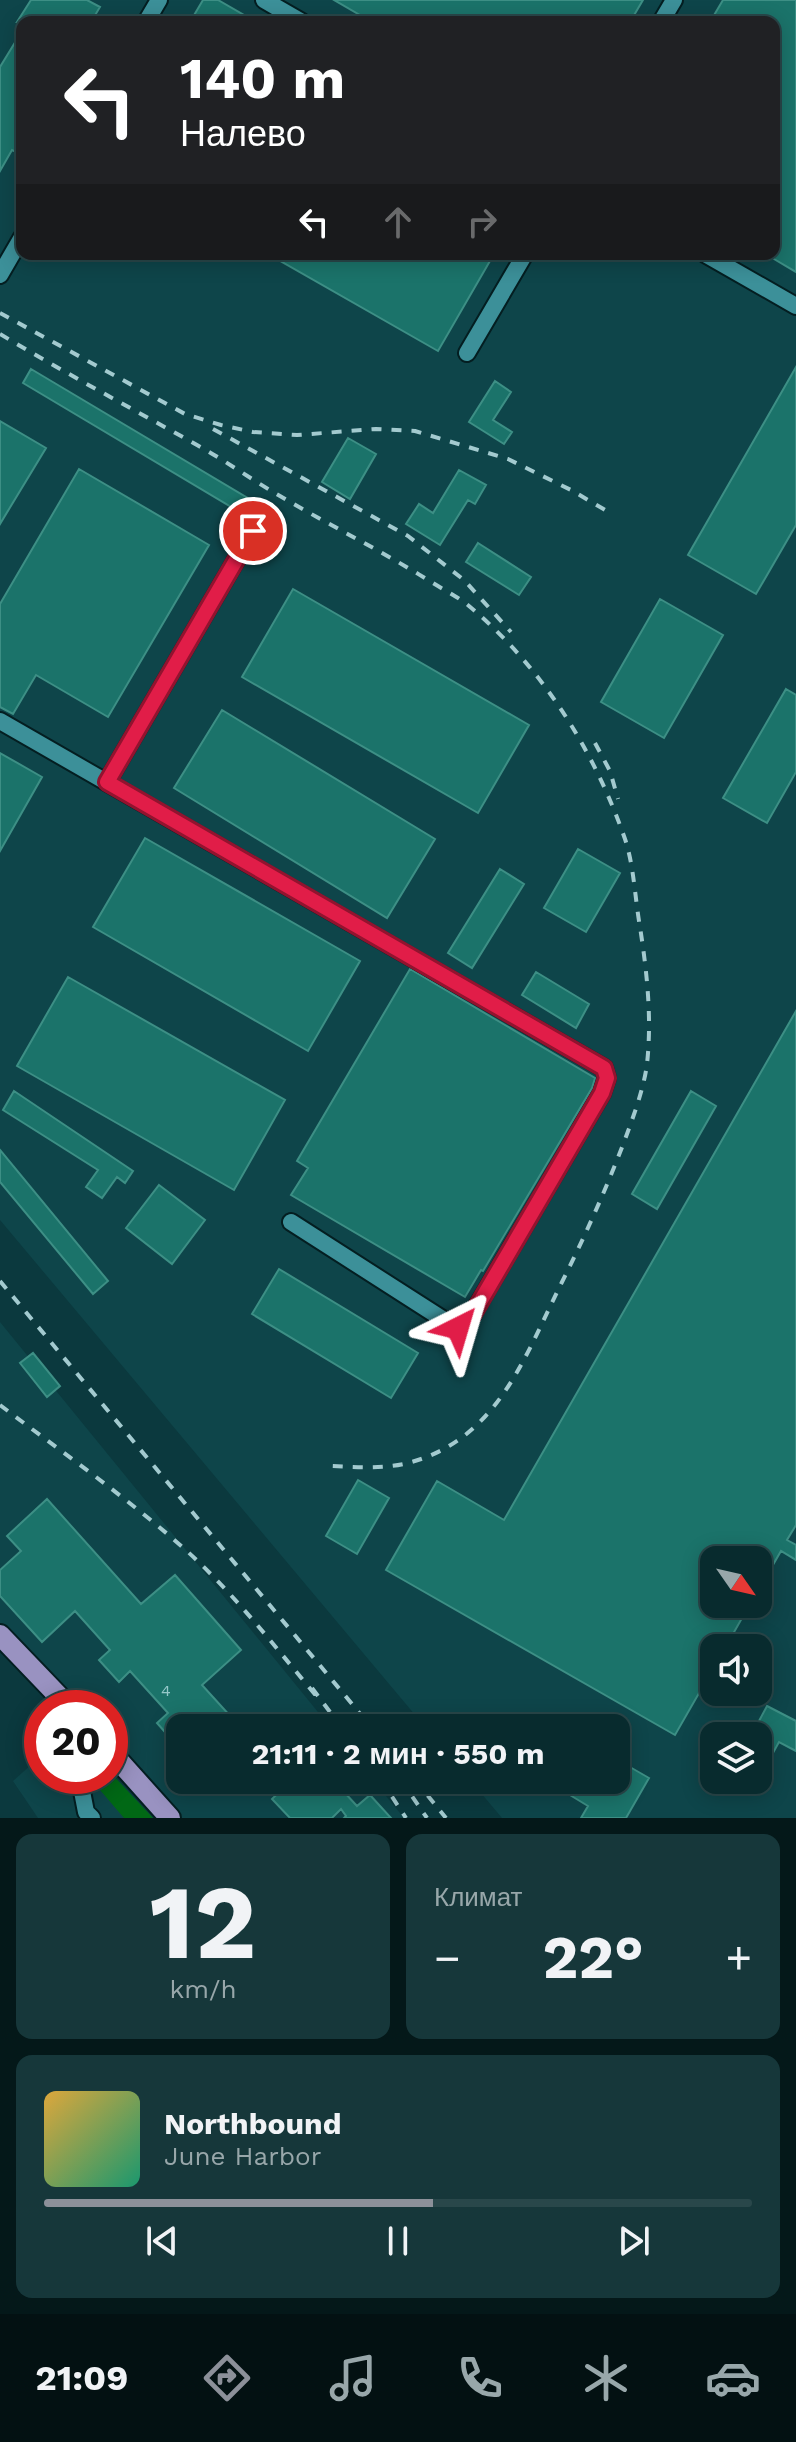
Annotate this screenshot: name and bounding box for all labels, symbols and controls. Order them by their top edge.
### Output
text: 140 m [180,46,345,112]
icon: left [48,48,152,152]
text: Налево [180,113,306,155]
icon: left [292,200,336,244]
icon: ahead [376,200,420,244]
icon: right [460,200,504,244]
pin [219,497,287,565]
icon: arrive [231,509,275,553]
position arrow [416,1286,500,1370]
north arrow [700,1546,772,1618]
map controls [700,1546,772,1794]
button: sound [700,1634,772,1706]
house number: 4 [161,1681,171,1700]
speed limit sign: 20 [24,1690,128,1794]
button: layers [700,1722,772,1794]
text: 21:11 · 2 мин · 550 m [252,1736,544,1771]
text: 12 [150,1861,256,1983]
text: Климат [434,1882,523,1912]
text: 22° [542,1922,644,1993]
text: − [434,1932,461,1984]
text: + [725,1932,752,1984]
text: km/h [170,1974,236,2004]
text: Northbound [164,2106,341,2141]
text: June Harbor [164,2141,321,2171]
icon: previous [140,2219,184,2263]
icon: pause [376,2219,420,2263]
icon: next [612,2219,656,2263]
icon: directions [199,2350,255,2406]
icon: music [325,2350,381,2406]
icon: phone [452,2350,508,2406]
icon: climate [578,2350,634,2406]
icon: car [705,2350,761,2406]
text: 21:09 [35,2357,128,2399]

